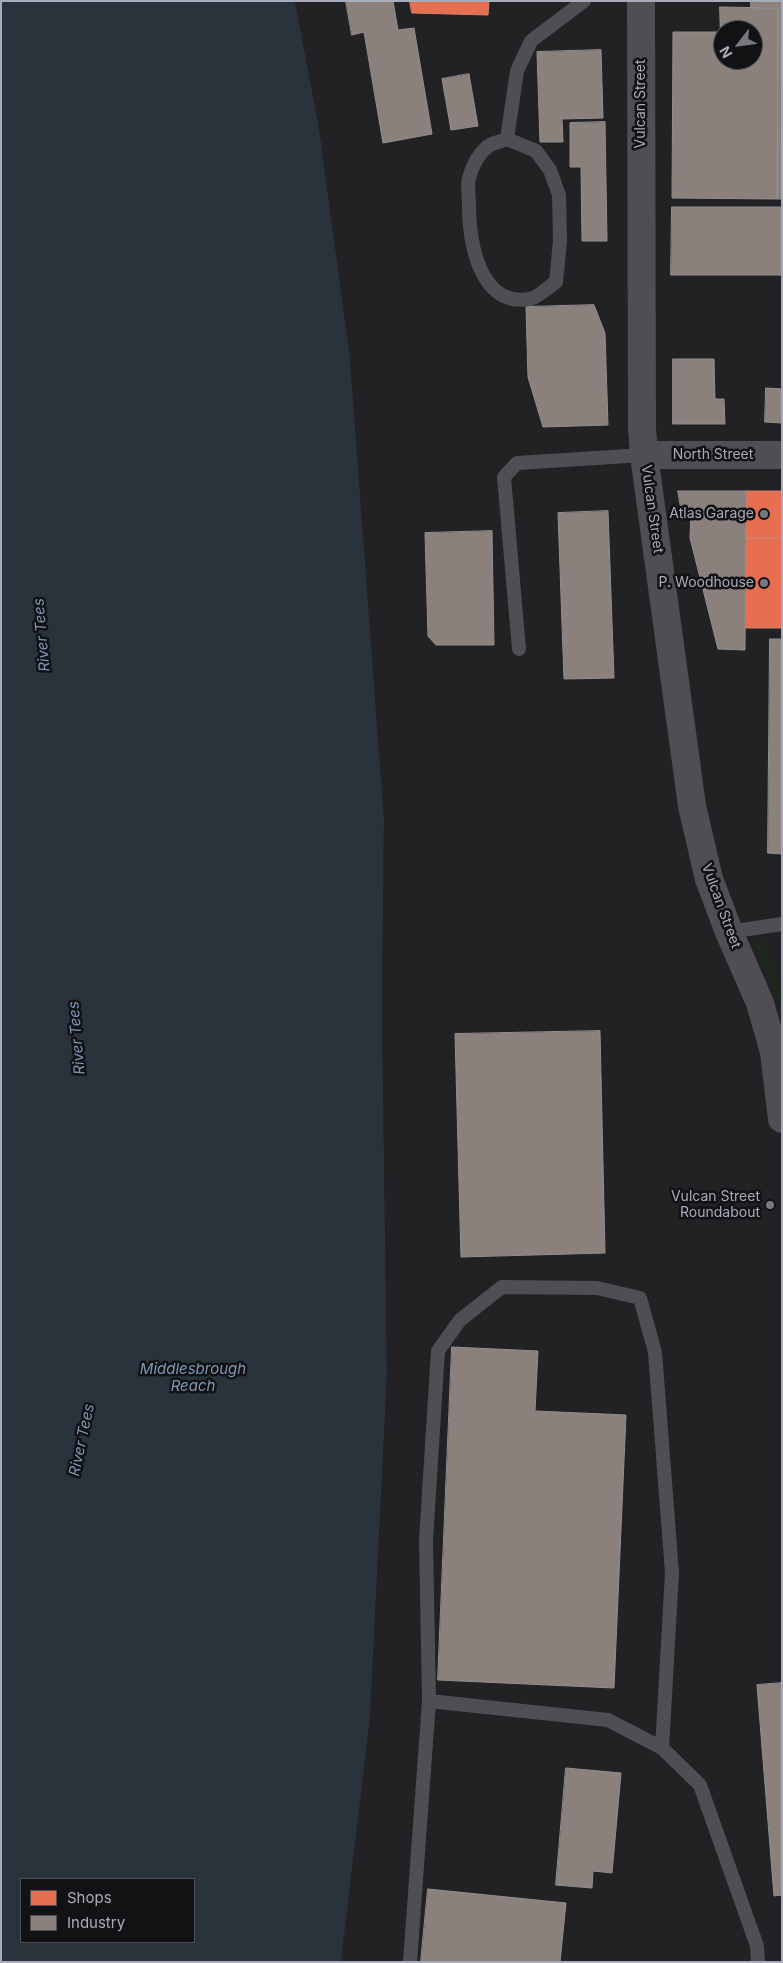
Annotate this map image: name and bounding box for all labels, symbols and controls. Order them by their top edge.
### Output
north arrow [713,20,763,70]
text: N [715,43,735,61]
street label: Vulcan Street [633,59,649,149]
street label: North Street [673,447,753,463]
street label: Vulcan Street [637,464,667,554]
place label: Atlas Garage [669,506,754,522]
marker: Atlas Garage [758,508,770,520]
place label: P. Woodhouse [659,575,754,591]
marker: P. Woodhouse [758,577,770,589]
water label: River Tees [30,598,54,672]
street label: Vulcan Street [698,861,744,951]
water label: River Tees [65,1001,89,1075]
place label: Vulcan Street Roundabout [671,1189,760,1222]
marker: Vulcan Street Roundabout [764,1199,776,1211]
water label: Middlesbrough Reach [140,1360,246,1395]
water label: River Tees [66,1402,98,1478]
legend [20,1878,195,1943]
text: Shops [67,1888,112,1907]
text: Industry [67,1913,125,1932]

